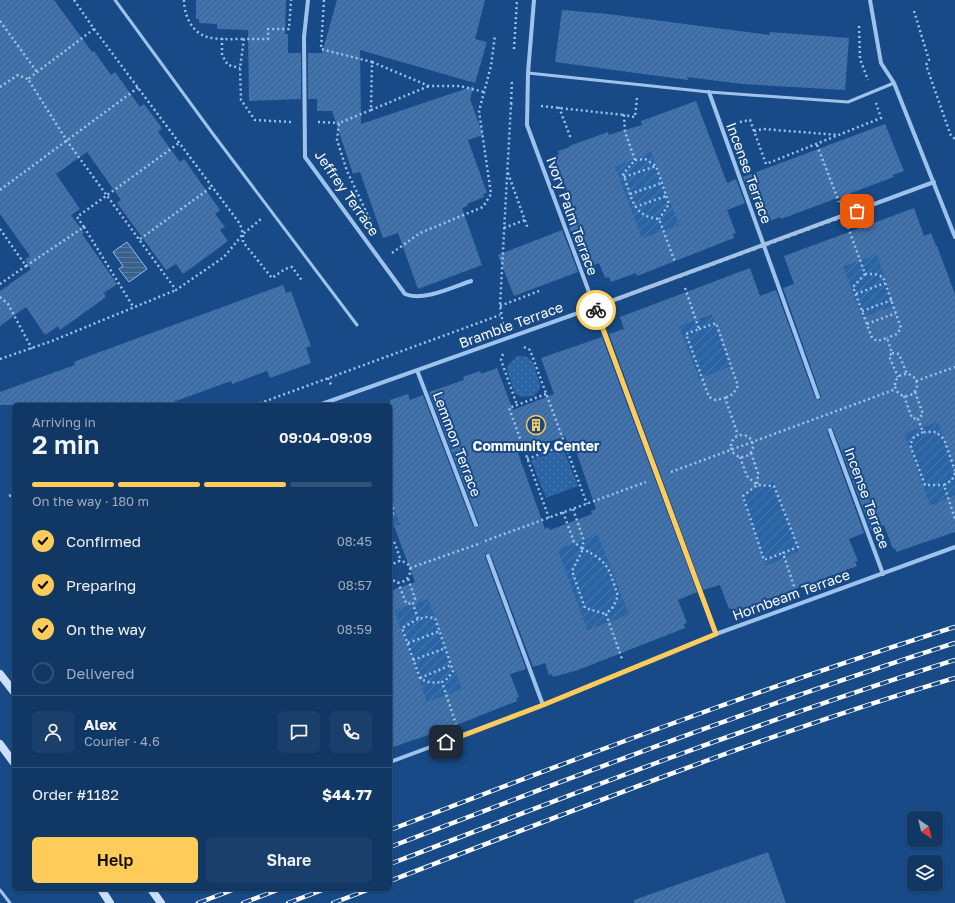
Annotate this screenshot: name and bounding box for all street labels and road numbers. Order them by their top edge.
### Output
street label: Incense Terrace [723,120,776,226]
street label: Jeffrey Terrace [312,147,383,239]
street label: Ivory Palm Terrace [543,154,602,277]
street label: Bramble Terrace [456,298,565,351]
street label: Lemmon Terrace [430,389,485,499]
street label: Incense Terrace [841,445,894,551]
street label: Hornbeam Terrace [730,565,852,624]

